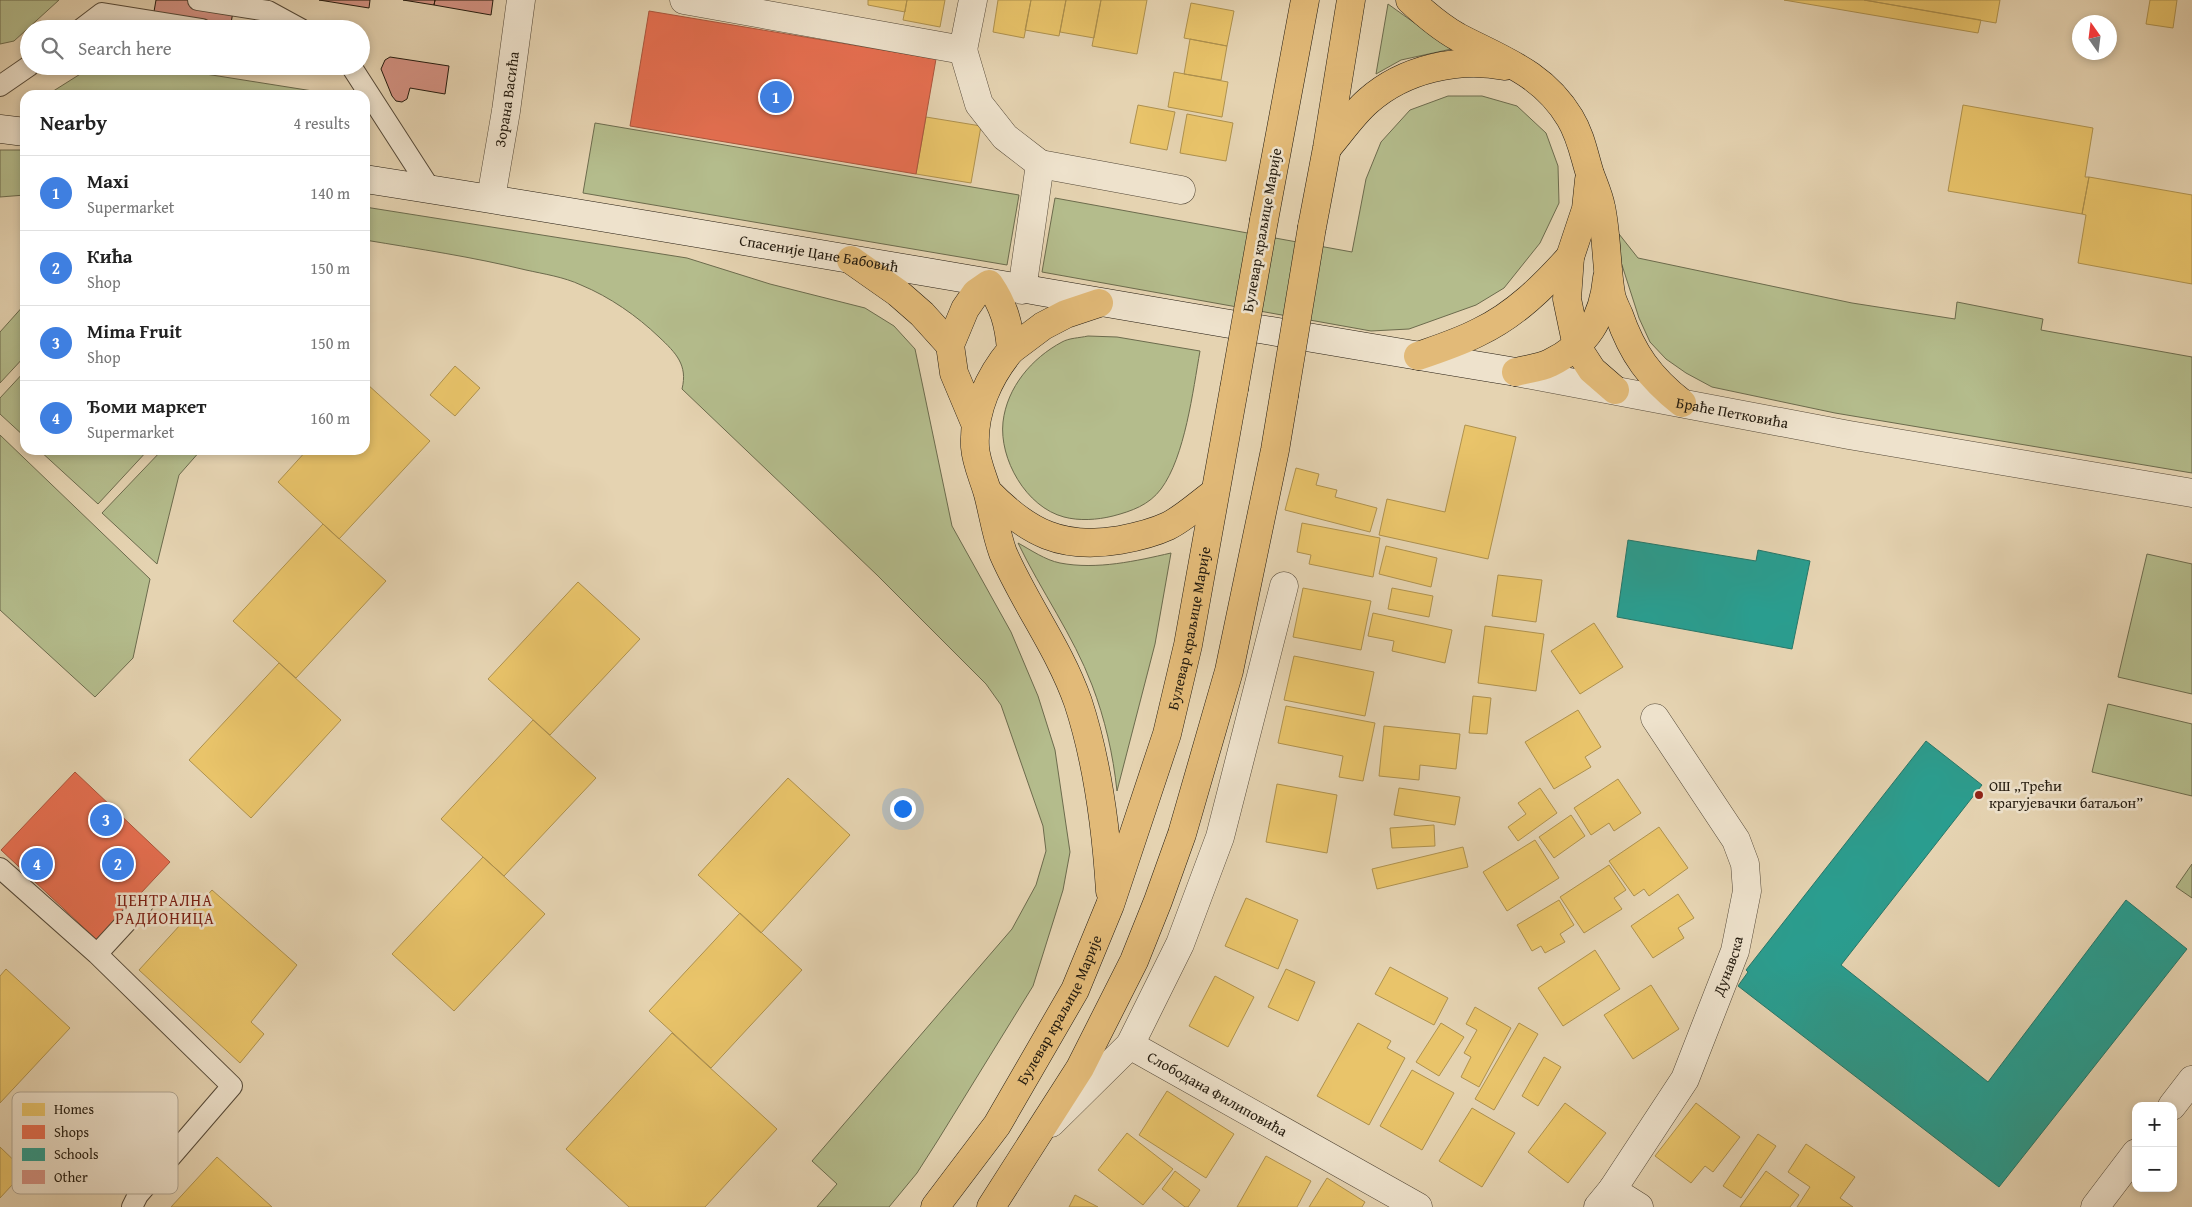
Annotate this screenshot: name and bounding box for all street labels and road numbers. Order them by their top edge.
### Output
street label: Зорана Васића [489,49,524,149]
street label: Булевар краљице Марије [1237,146,1286,314]
street label: Спасеније Цане Бабовић [738,229,901,277]
street label: Браће Петковића [1674,392,1791,433]
street label: Булевар краљице Марије [1162,545,1216,712]
street label: Булевар краљице Марије [1011,932,1107,1088]
street label: Дунавска [1707,934,1748,1000]
street label: Слободана Филиповића [1144,1046,1292,1142]

